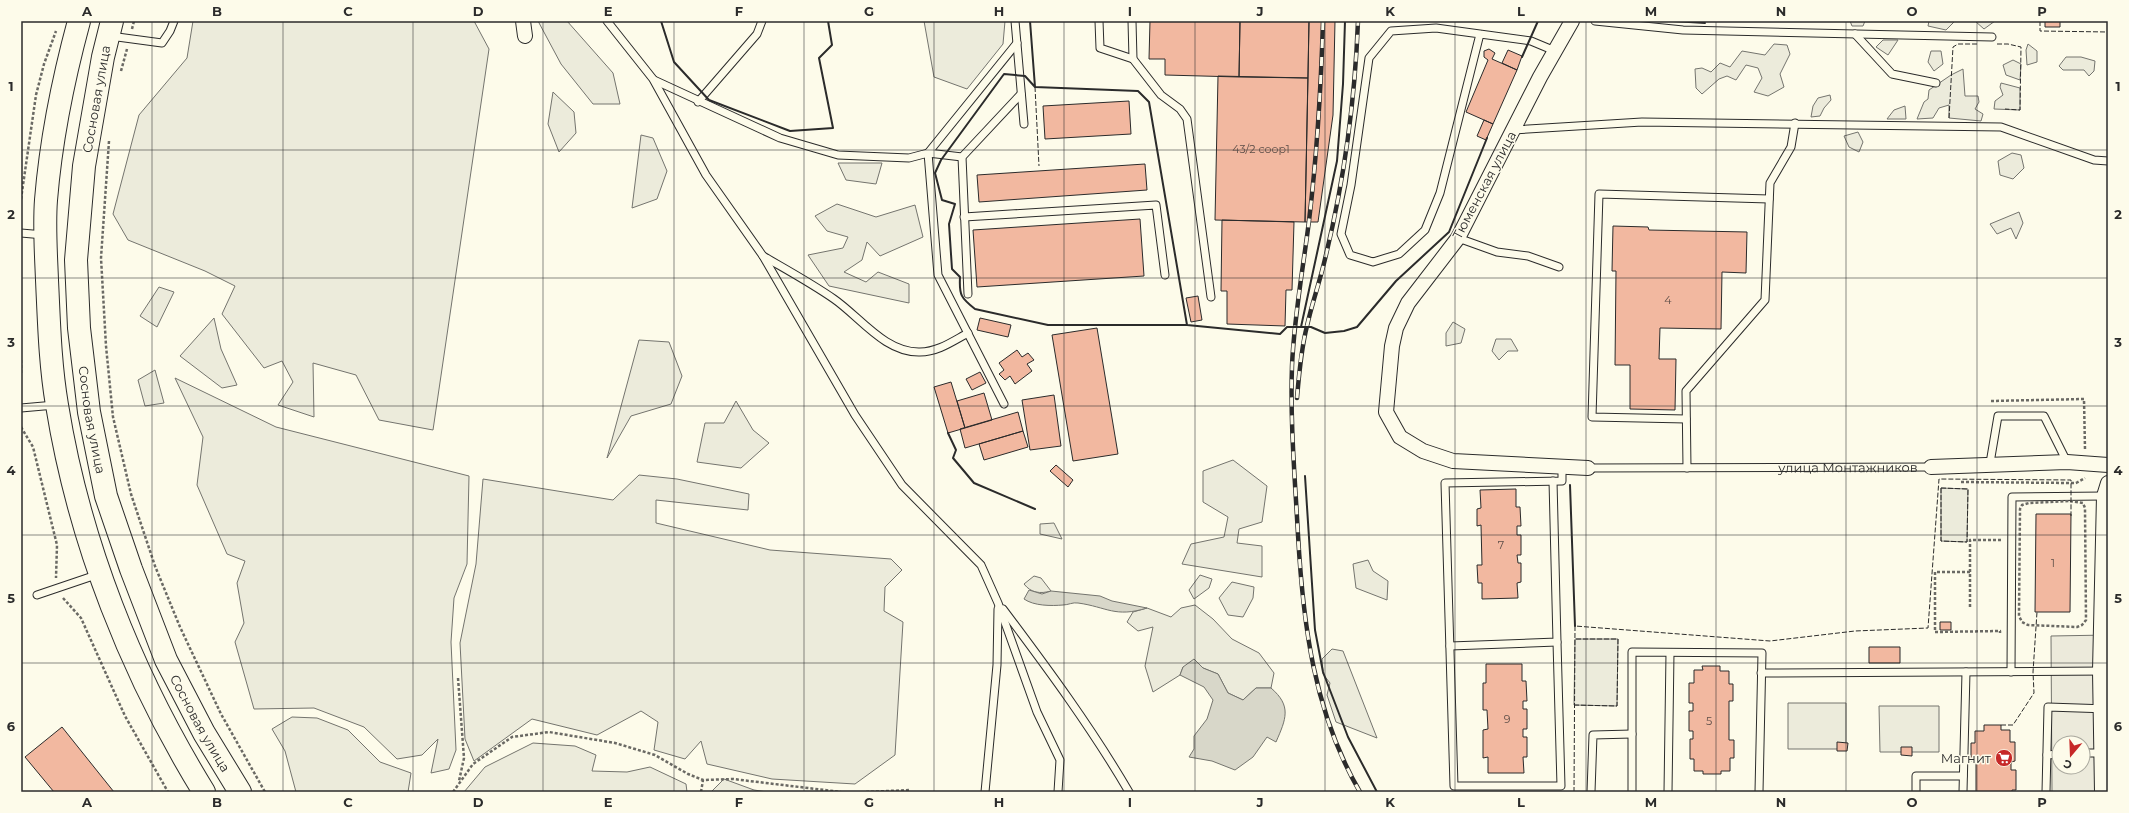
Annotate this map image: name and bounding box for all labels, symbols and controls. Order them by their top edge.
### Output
text: A [81,3,93,19]
text: B [212,3,222,19]
text: C [343,3,353,19]
text: D [473,3,484,19]
text: E [604,3,613,19]
text: F [735,3,743,19]
text: G [864,3,874,19]
text: H [994,3,1004,19]
text: I [1128,3,1132,19]
text: J [1255,3,1264,19]
text: K [1385,3,1395,19]
text: L [1517,3,1525,19]
text: M [1645,3,1657,19]
text: N [1776,3,1786,19]
text: O [1907,3,1918,19]
text: P [2037,3,2047,19]
street label: Сосновая улица [79,44,113,154]
text: 1 [8,78,14,94]
text: 1 [2115,78,2121,94]
street label: Тюменская улица [1449,128,1519,242]
house number: 43/2 соор1 [1232,142,1290,156]
text: 2 [7,206,15,222]
text: 2 [2114,206,2122,222]
house number: 4 [1664,293,1672,307]
text: 3 [6,334,15,350]
text: 3 [2113,334,2122,350]
street label: Сосновая улица [76,365,109,475]
street label: улица Монтажников [1777,459,1918,475]
text: 4 [7,462,16,478]
text: 4 [2114,462,2123,478]
house number: 7 [1498,538,1504,552]
house number: 1 [2051,556,2055,570]
text: 5 [7,590,15,606]
text: 5 [2114,590,2122,606]
street label: Сосновая улица [167,672,234,775]
house number: 9 [1504,712,1511,726]
house number: 5 [1706,714,1712,728]
text: 6 [7,718,16,734]
text: 6 [2114,718,2123,734]
north arrow [2051,735,2091,775]
supermarket icon: Магнит [1994,748,2014,768]
place label: Магнит [1941,750,1992,766]
text: С [2062,757,2074,772]
text: A [81,794,93,810]
text: B [212,794,222,810]
text: C [343,794,353,810]
text: D [473,794,484,810]
text: E [604,794,613,810]
text: F [735,794,743,810]
text: G [864,794,874,810]
text: H [994,794,1004,810]
text: I [1128,794,1132,810]
text: J [1255,794,1264,810]
text: K [1385,794,1395,810]
text: L [1517,794,1525,810]
text: M [1645,794,1657,810]
text: N [1776,794,1786,810]
text: O [1907,794,1918,810]
text: P [2037,794,2047,810]

